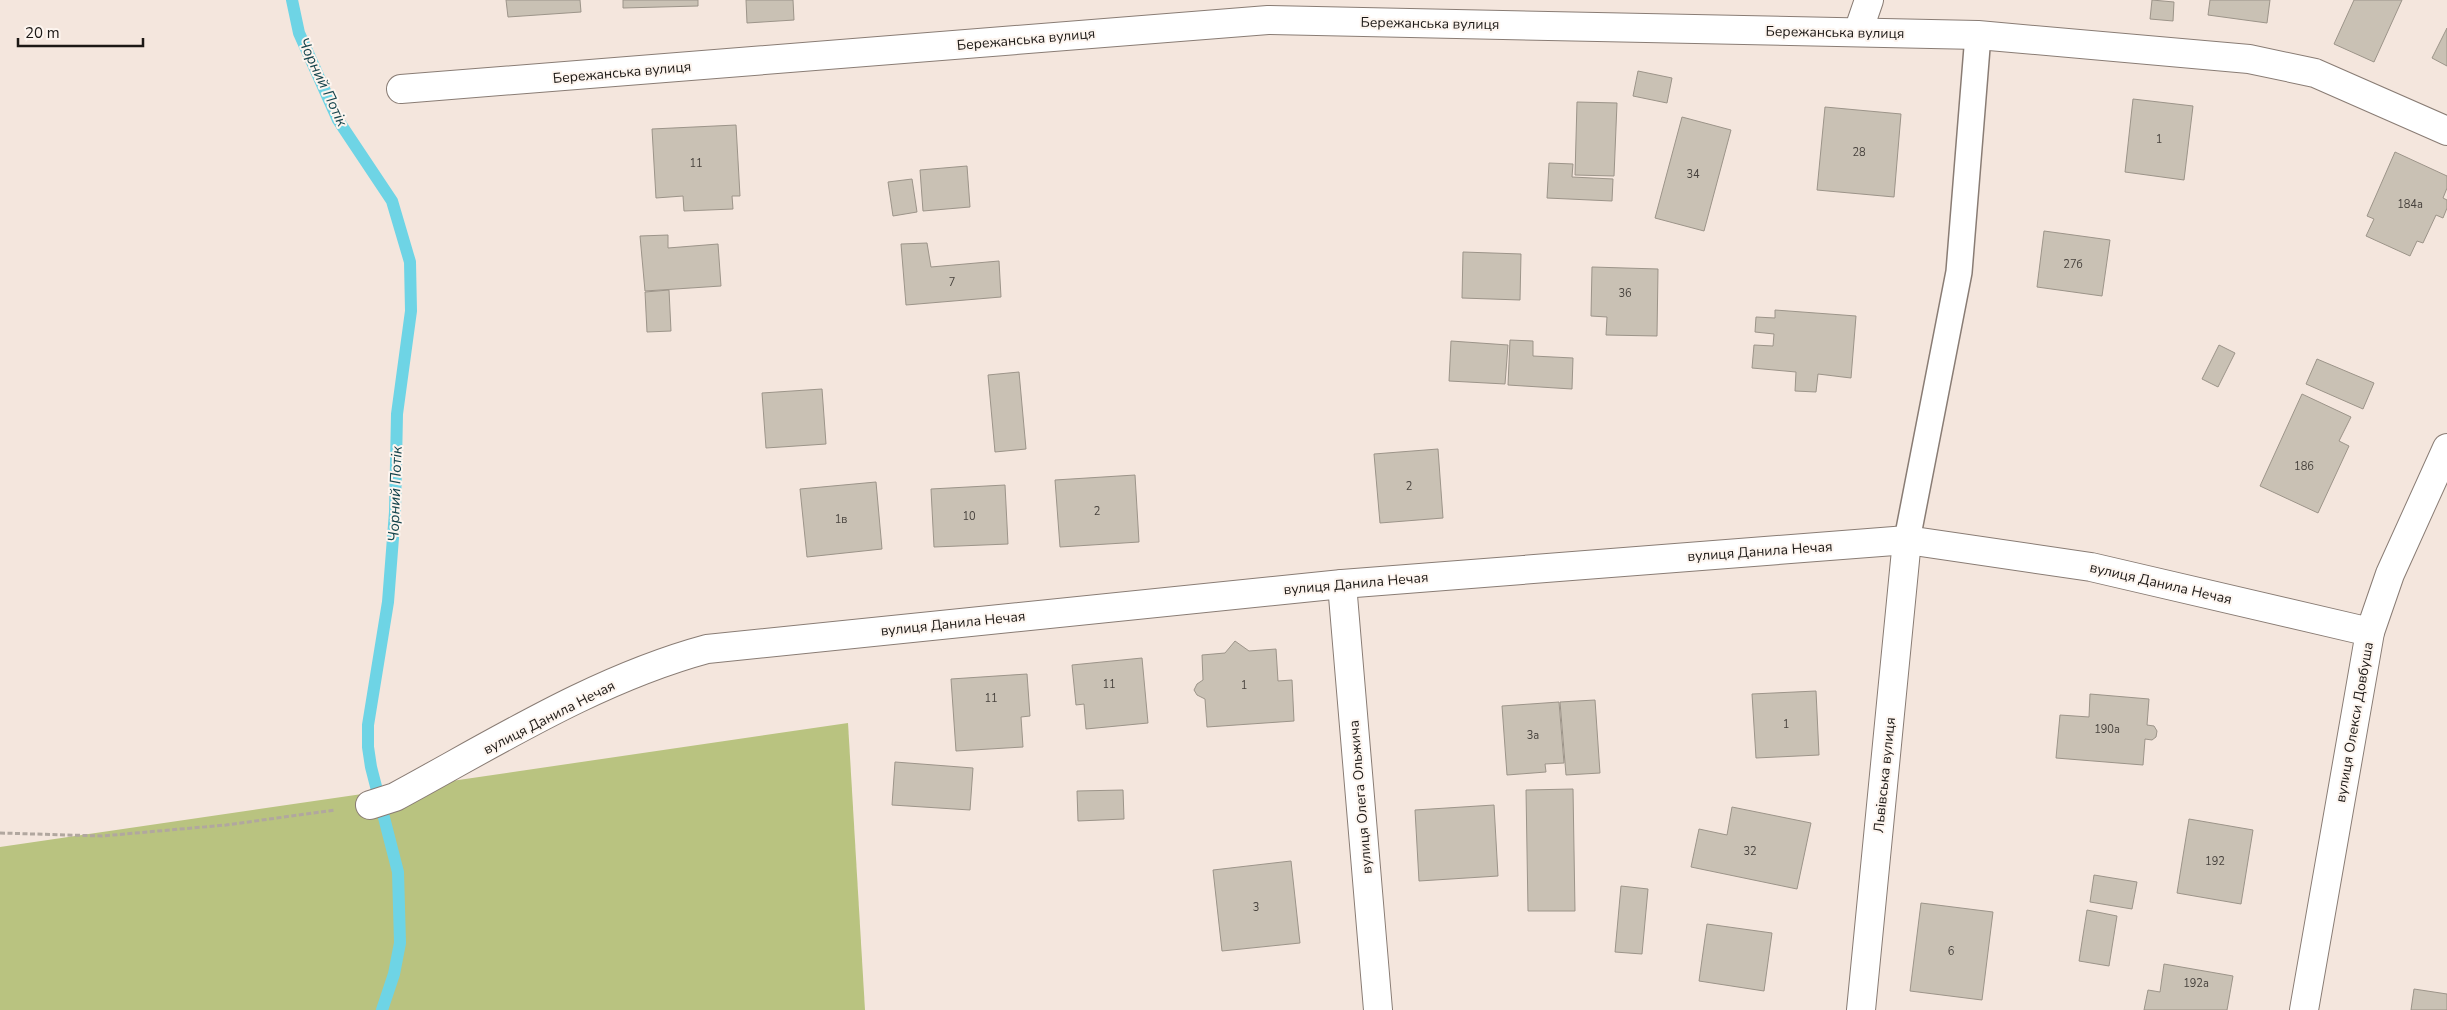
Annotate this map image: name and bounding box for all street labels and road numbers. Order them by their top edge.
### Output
street label: Бережанська вулиця [1360,13,1500,34]
street label: Бережанська вулиця [1765,22,1905,43]
street label: Бережанська вулиця [956,24,1096,55]
street label: Бережанська вулиця [552,57,692,88]
street label: вулиця Данила Нечая [1687,537,1833,566]
street label: вулиця Данила Нечая [2088,558,2234,609]
street label: вулиця Данила Нечая [1283,568,1429,599]
street label: вулиця Данила Нечая [880,606,1026,641]
street label: вулиця Олекси Довбуша [2331,640,2378,804]
street label: вулиця Данила Нечая [480,676,618,759]
street label: Львівська вулиця [1869,716,1900,834]
street label: вулиця Олега Ольжича [1344,719,1377,875]

